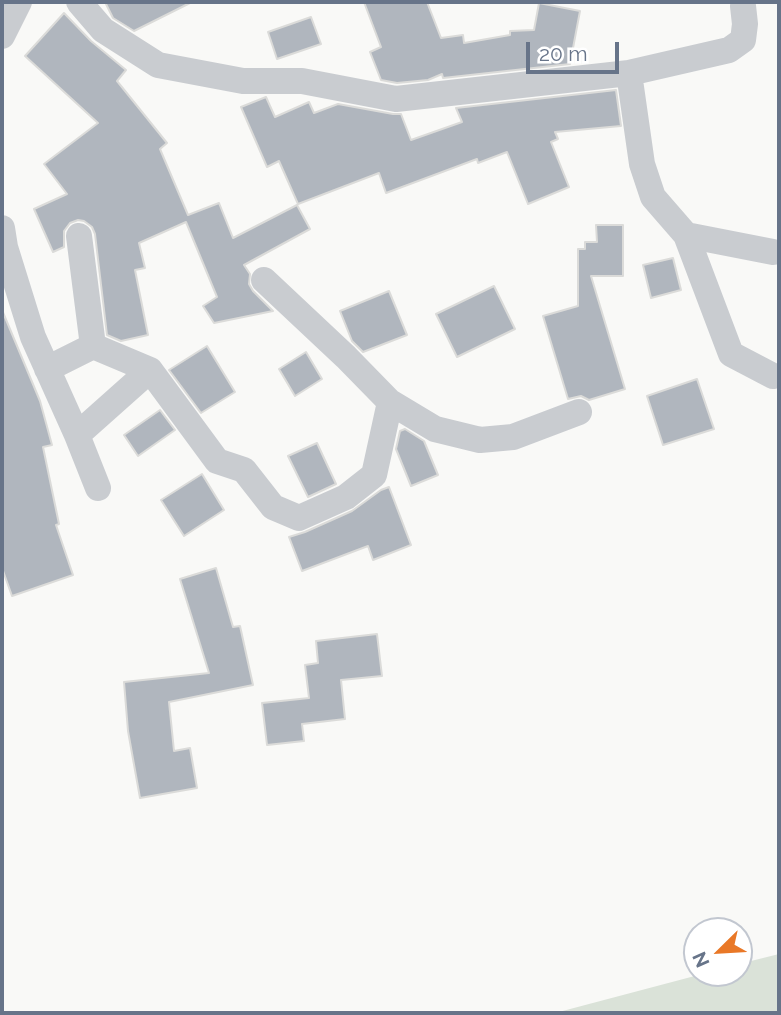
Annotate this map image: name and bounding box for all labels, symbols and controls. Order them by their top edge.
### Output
scale bar [529,28,622,72]
text: 20 m [539,41,587,66]
north arrow [683,917,753,987]
text: N [688,949,714,971]

